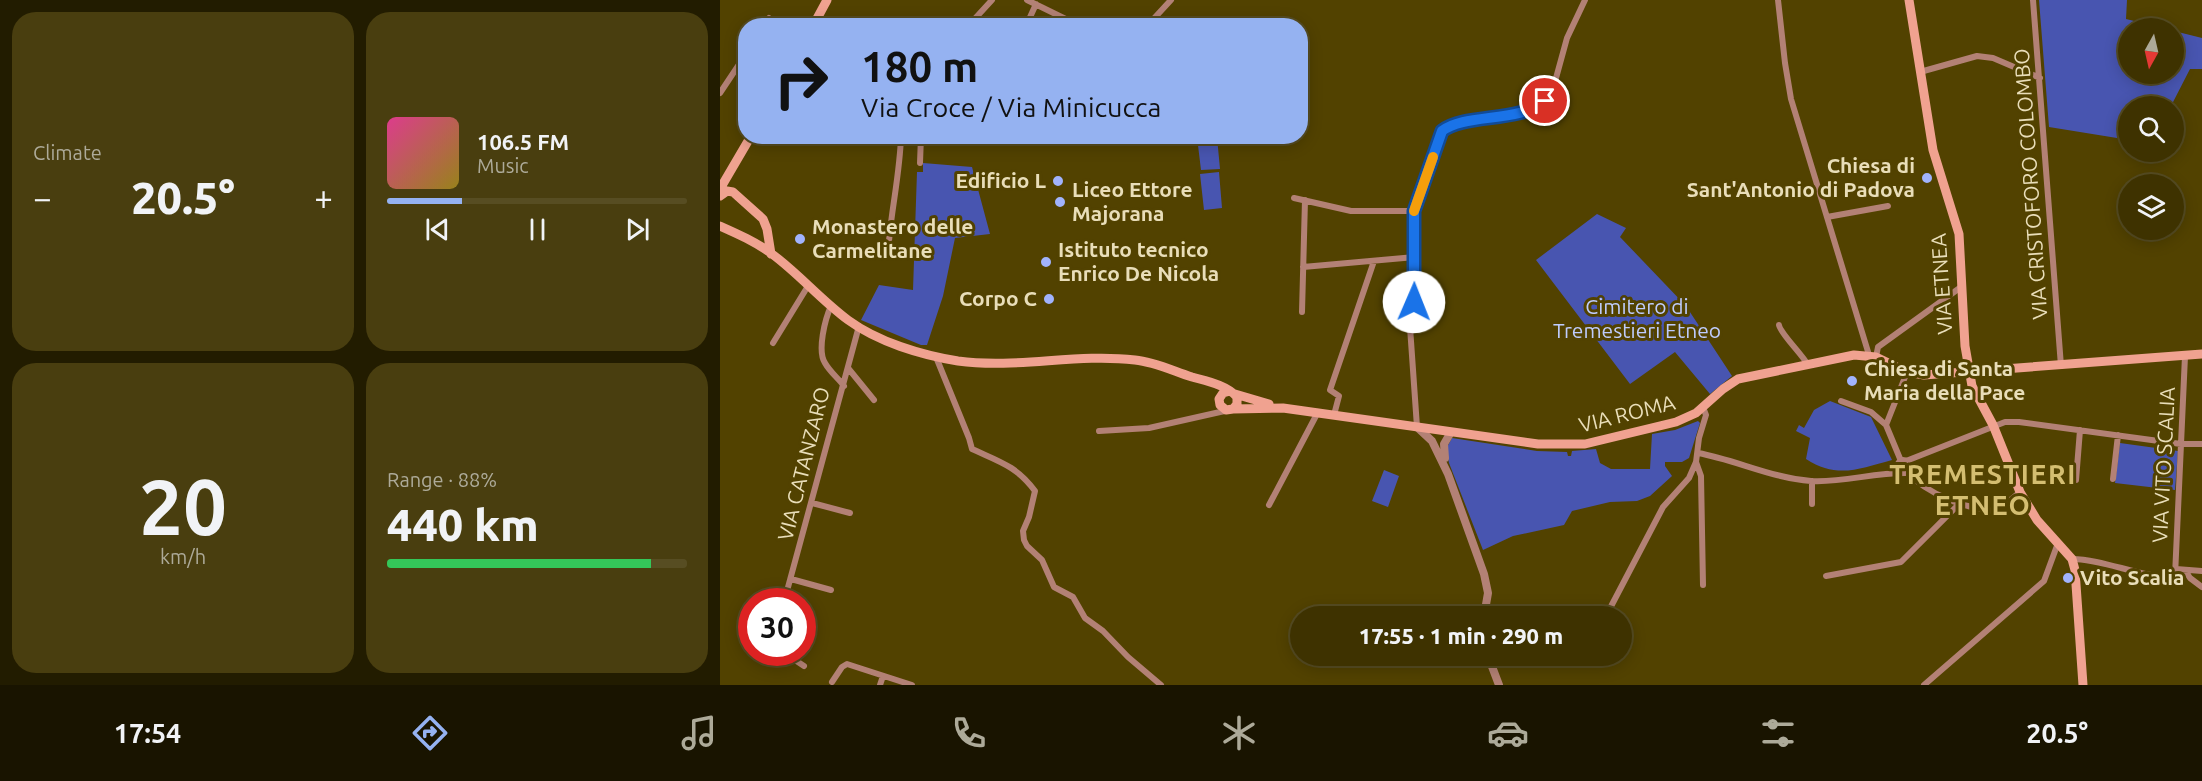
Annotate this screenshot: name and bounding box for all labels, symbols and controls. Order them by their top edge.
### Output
north arrow [2118,18,2184,84]
map controls [2118,18,2184,240]
icon: right [762,42,840,120]
text: 180 m [861,43,978,90]
street label: VIA CRISTOFORO COLOMBO [2009,48,2051,320]
pin [1519,75,1570,126]
icon: arrive [1528,84,1561,117]
text: Via Croce / Via Minicucca [861,92,1161,122]
button: search [2118,96,2184,162]
text: 106.5 FM [477,129,569,154]
text: Climate [33,141,102,164]
place label: Chiesa di Sant'Antonio di Padova [1687,153,1915,201]
text: Music [477,154,529,177]
place label: Edificio L [956,168,1046,192]
marker: Chiesa di Sant'Antonio di Padova [1920,171,1934,185]
text: 20.5° [131,172,235,223]
marker: Edificio L [1051,174,1065,188]
button: layers [2118,174,2184,240]
place label: Liceo Ettore Majorana [1072,177,1192,225]
text: − [33,179,52,216]
text: + [314,179,333,216]
marker: Liceo Ettore Majorana [1053,195,1067,209]
icon: previous [421,213,454,246]
icon: pause [521,213,554,246]
icon: next [621,213,654,246]
place label: Monastero delle Carmelitane [812,214,973,262]
marker: Monastero delle Carmelitane [793,232,807,246]
street label: VIA ETNEA [1925,232,1957,335]
place label: Istituto tecnico Enrico De Nicola [1058,237,1219,285]
marker: Istituto tecnico Enrico De Nicola [1039,255,1053,269]
position arrow [1382,270,1446,334]
place label: Corpo C [959,286,1037,310]
marker: Corpo C [1042,292,1056,306]
park label: Cimitero di Tremestieri Etneo [1553,294,1721,342]
place label: Chiesa di Santa Maria della Pace [1864,356,2025,404]
marker: Chiesa di Santa Maria della Pace [1845,374,1859,388]
street label: VIA CATANZARO [772,384,834,543]
street label: VIA VITO SCALIA [2147,386,2179,543]
street label: VIA ROMA [1576,389,1678,437]
district label: TREMESTIERI ETNEO [1889,459,2077,520]
text: 20 [139,462,227,550]
text: Range · 88% [387,468,497,491]
text: 440 km [387,499,539,550]
text: km/h [160,545,206,568]
place label: Vito Scalia [2080,565,2184,589]
marker: Vito Scalia [2061,571,2075,585]
speed limit sign: 30 [738,588,816,666]
text: 17:55 · 1 min · 290 m [1359,623,1563,648]
icon: directions [409,712,451,754]
icon: music [678,712,720,754]
icon: phone [948,712,990,754]
icon: climate [1218,712,1260,754]
icon: car [1487,712,1529,754]
icon: filters [1757,712,1799,754]
text: 17:54 [114,718,181,748]
text: 20.5° [2026,718,2088,748]

